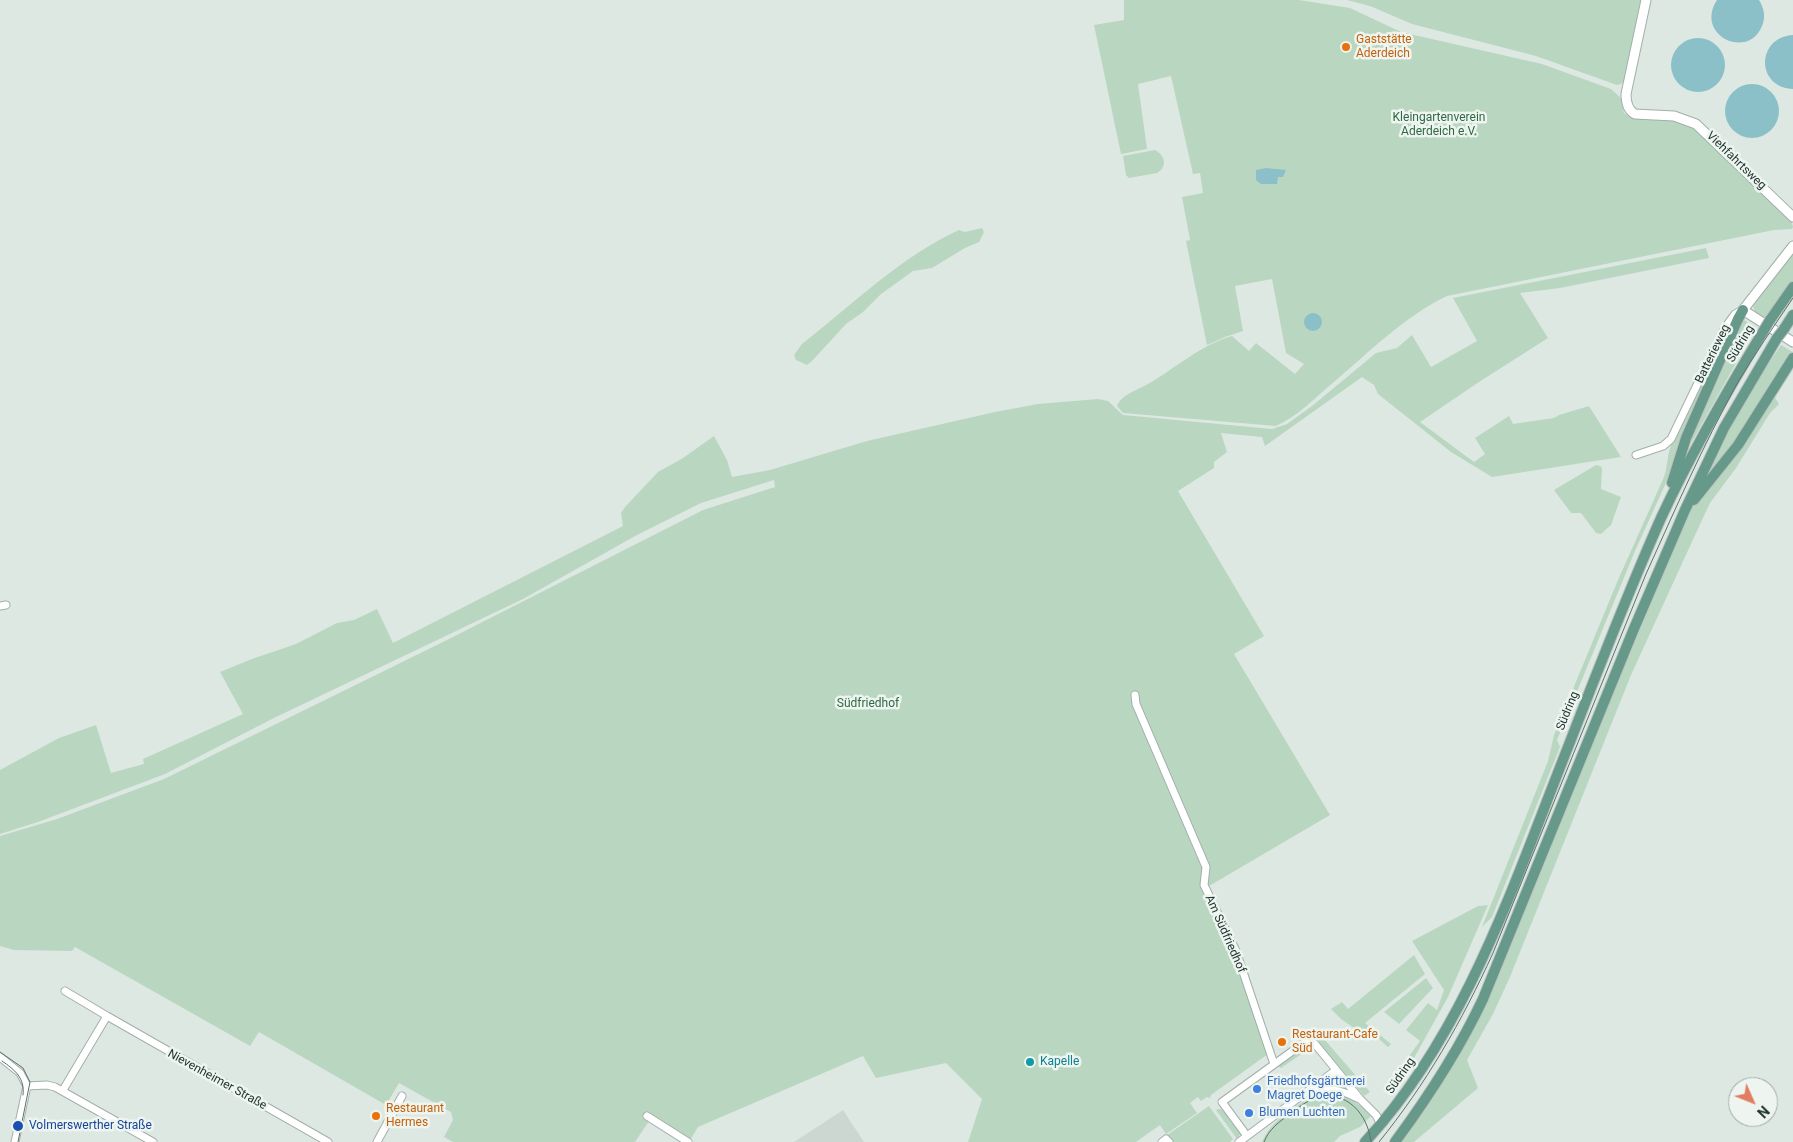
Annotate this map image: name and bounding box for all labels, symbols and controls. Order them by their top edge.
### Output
place label: Gaststätte Aderdeich [1356,33,1412,61]
marker: Gaststätte Aderdeich [1340,41,1352,53]
park label: Kleingartenverein Aderdeich e.V. [1393,111,1485,139]
street label: Viehfahrtsweg [1703,129,1769,193]
street label: Batterieweg [1693,322,1733,386]
street label: Südring [1724,323,1758,365]
street label: Südring [1554,689,1582,733]
park label: Südfriedhof [837,697,899,711]
street label: Am Südfriedhof [1201,893,1249,975]
place label: Restaurant-Cafe Süd [1292,1028,1378,1056]
marker: Restaurant-Cafe Süd [1276,1036,1288,1048]
street label: Nievenheimer Straße [165,1047,269,1113]
place label: Kapelle [1040,1055,1079,1069]
street label: Südring [1383,1055,1419,1097]
marker: Kapelle [1024,1056,1036,1068]
place label: Friedhofsgärtnerei Magret Doege [1267,1075,1365,1103]
north arrow [1728,1077,1778,1127]
marker: Friedhofsgärtnerei Magret Doege [1251,1083,1263,1095]
place label: Restaurant Hermes [386,1102,444,1130]
text: N [1754,1103,1772,1121]
place label: Blumen Luchten [1259,1106,1345,1120]
marker: Blumen Luchten [1243,1107,1255,1119]
marker: Restaurant Hermes [370,1110,382,1122]
marker: Volmerswerther Straße [11,1119,25,1133]
place label: Volmerswerther Straße [29,1119,152,1133]

